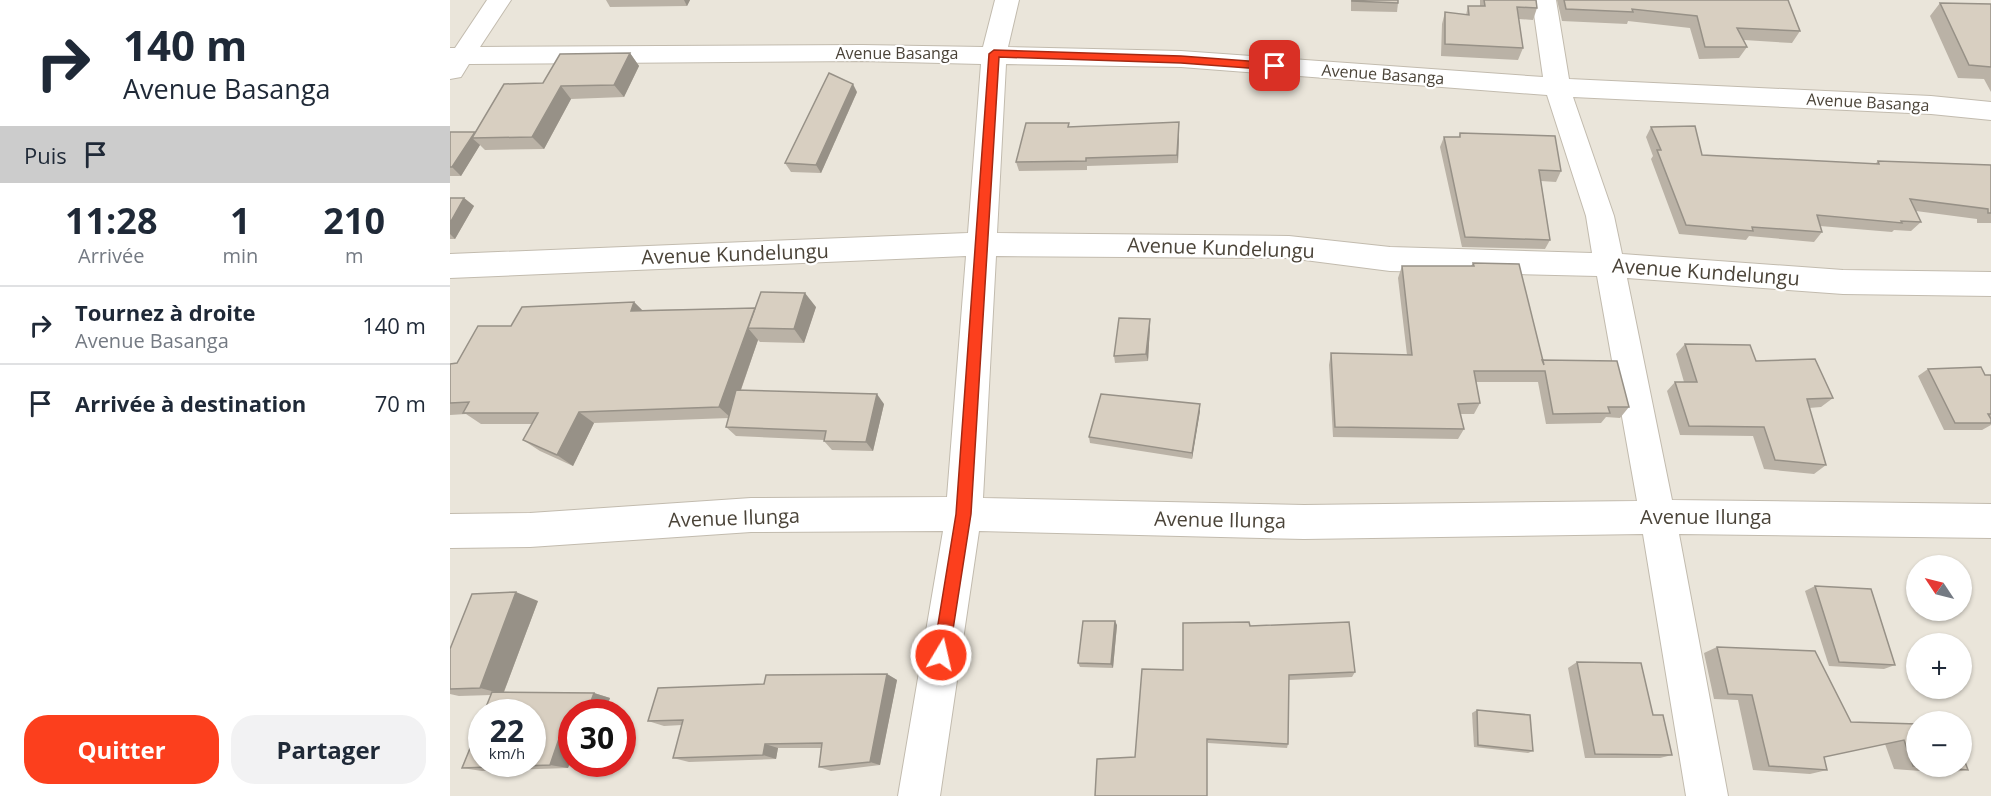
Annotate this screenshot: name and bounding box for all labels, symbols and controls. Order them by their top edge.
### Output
text: 140 m [123,16,247,73]
icon: right [24,24,102,102]
pin [1249,40,1300,91]
street label: Avenue Basanga [836,42,959,64]
icon: arrive [1258,49,1291,82]
street label: Avenue Basanga [1321,59,1445,89]
text: Avenue Basanga [123,70,331,107]
street label: Avenue Basanga [1806,88,1930,116]
icon: arrive [79,138,112,171]
text: Puis [24,140,67,170]
text: 11:28 [65,196,158,245]
text: 1 [230,196,251,245]
text: 210 [323,196,385,245]
street label: Avenue Kundelungu [1127,231,1315,264]
street label: Avenue Kundelungu [641,237,829,270]
text: Arrivée [78,242,144,269]
text: min [222,242,258,269]
text: m [345,242,363,269]
street label: Avenue Kundelungu [1611,251,1801,292]
text: Tournez à droite [75,297,256,327]
icon: right [24,309,57,342]
text: 140 m [362,310,426,340]
text: Avenue Basanga [75,327,229,354]
icon: arrive [24,387,57,420]
text: Arrivée à destination [75,388,306,418]
text: 70 m [375,388,426,418]
street label: Avenue Ilunga [668,502,800,533]
street label: Avenue Ilunga [1640,503,1772,530]
street label: Avenue Ilunga [1154,505,1286,534]
north arrow [1906,555,1972,621]
map controls [1906,555,1972,777]
position arrow [909,623,973,687]
button: + [1906,633,1972,699]
speed limit sign: 30 [558,699,636,777]
text: 22 [490,710,524,751]
button: − [1906,711,1972,777]
button: Quitter [24,715,219,784]
button: Partager [231,715,426,784]
text: km/h [489,743,525,763]

